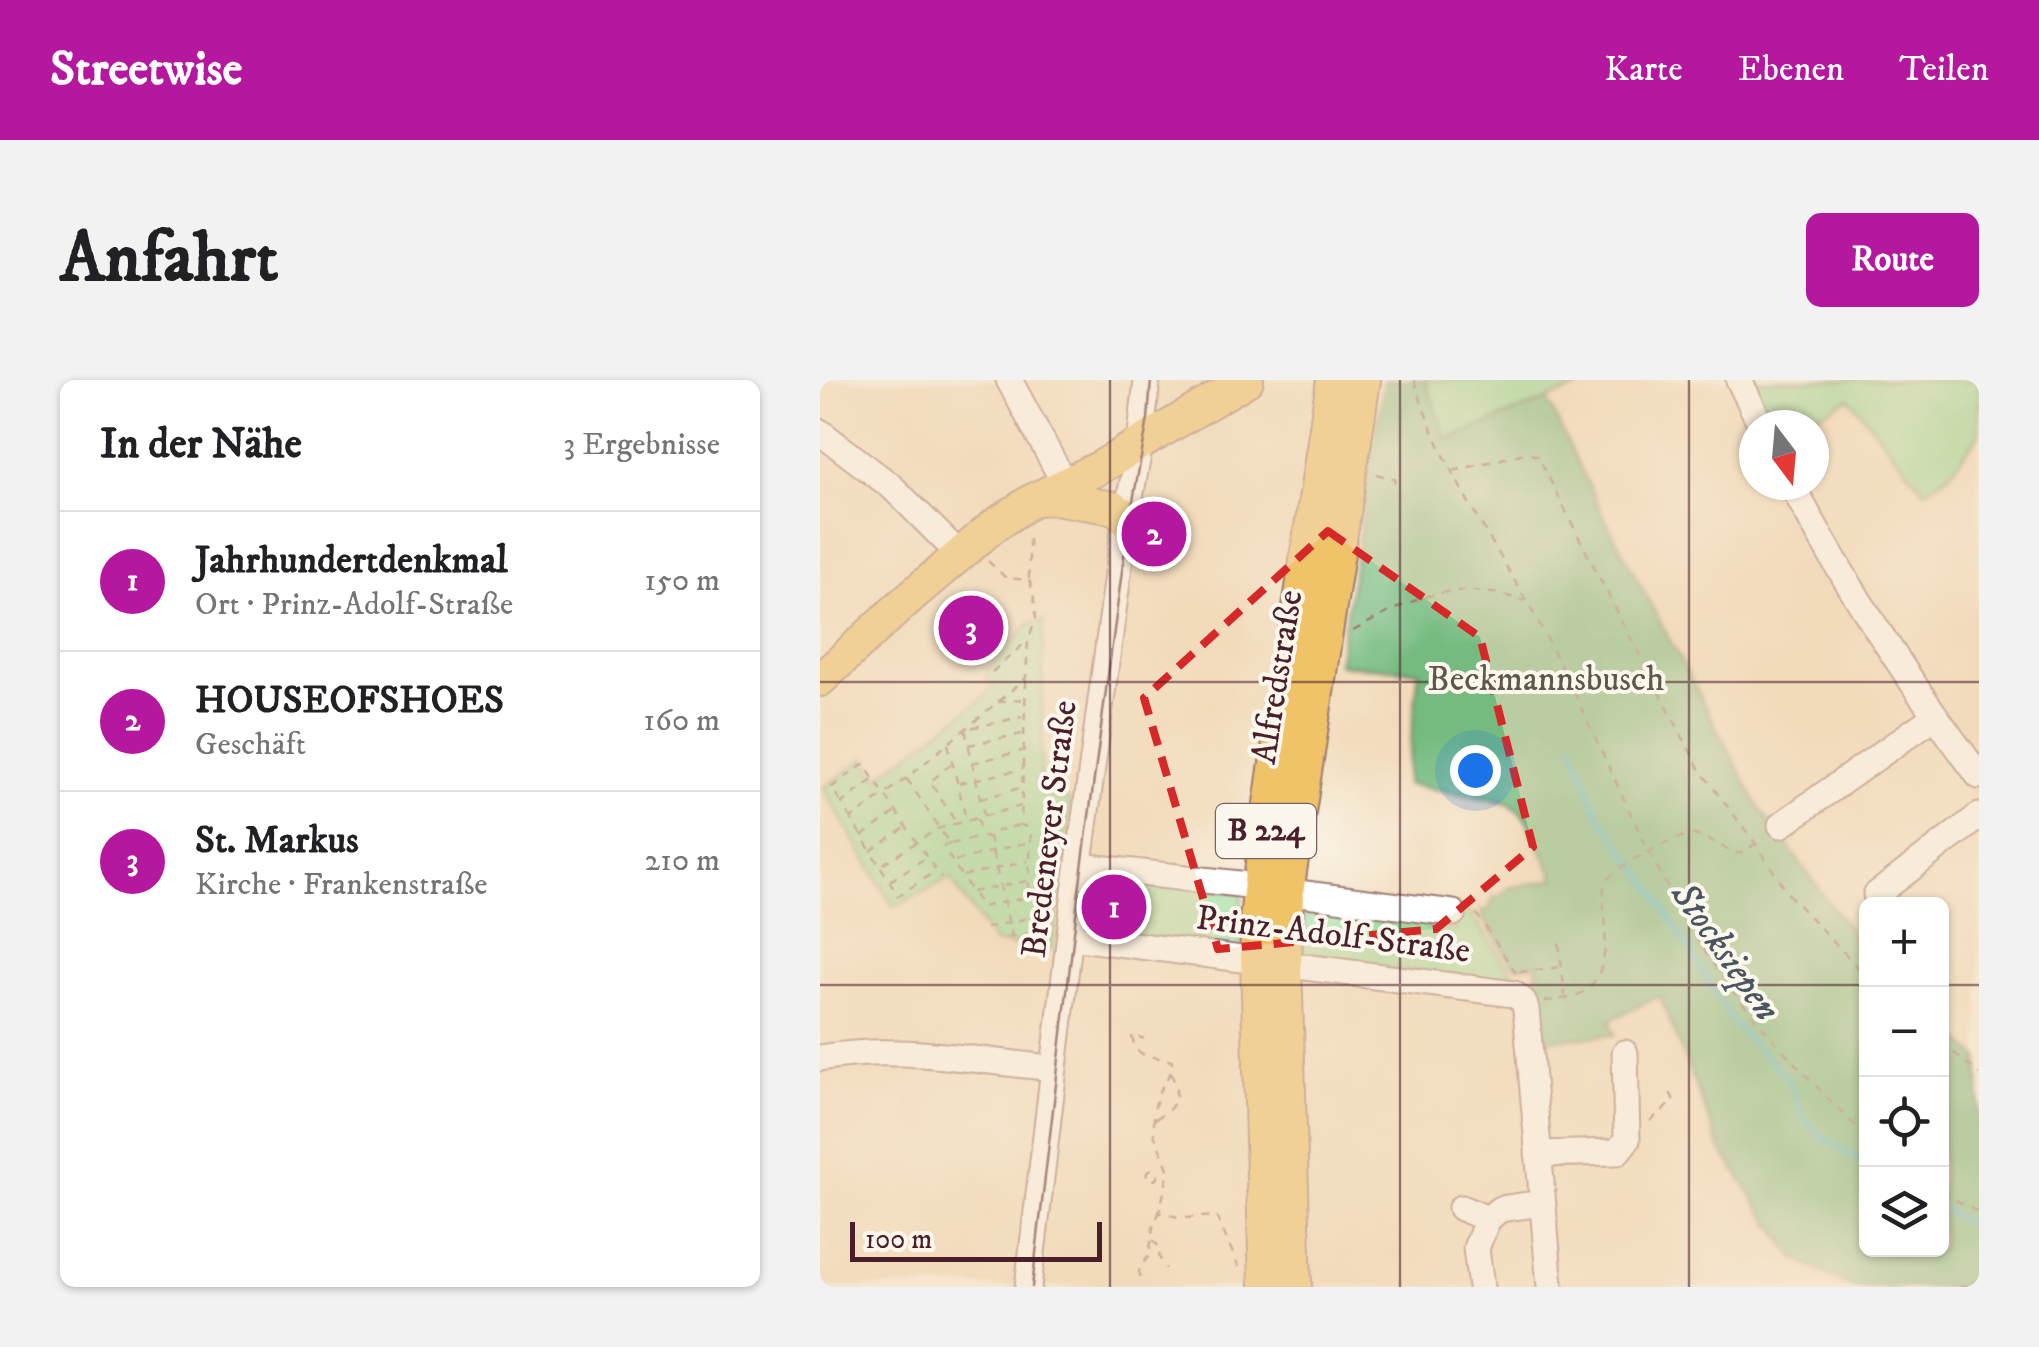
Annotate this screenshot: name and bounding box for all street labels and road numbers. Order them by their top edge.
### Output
street label: Alfredstraße [1243,587,1313,767]
street label: Bredeneyer Straße [1012,698,1088,960]
road number: B 224 [1216,804,1316,858]
street label: Prinz-Adolf-Straße [1194,896,1472,974]

